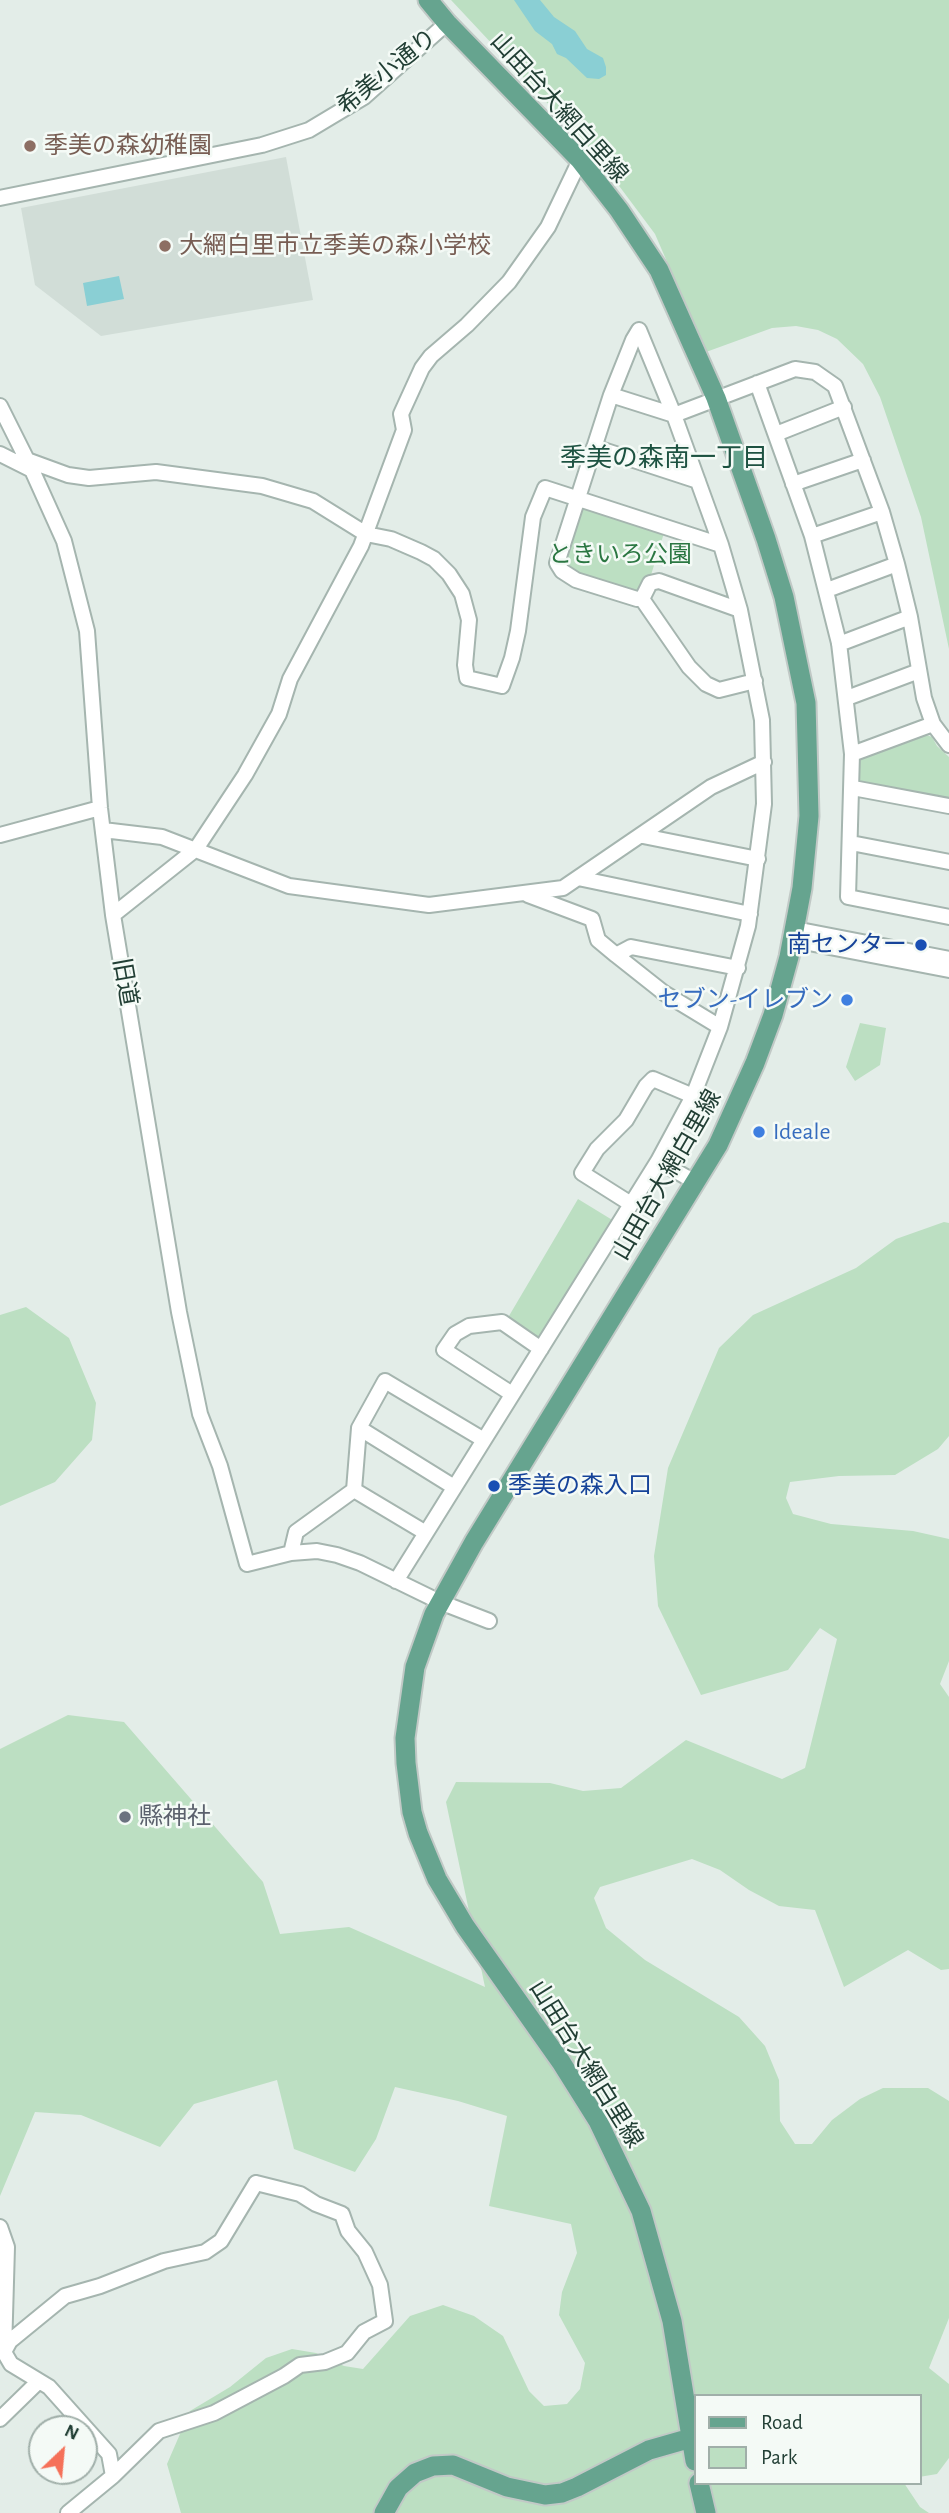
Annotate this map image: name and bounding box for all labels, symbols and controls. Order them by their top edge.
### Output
street label: 希美小通り [331,23,443,121]
street label: 山田台大網白里線 [484,27,634,189]
place label: 季美の森幼稚園 [44,132,212,160]
marker: 季美の森幼稚園 [22,138,38,154]
place label: 大網白里市立季美の森小学校 [179,232,491,260]
marker: 大網白里市立季美の森小学校 [157,238,173,254]
district label: 季美の森南一丁目 [560,442,768,474]
park label: ときいろ公園 [548,541,692,569]
place label: 南センター [787,931,907,959]
marker: 南センター [913,937,929,953]
street label: 旧道 [107,956,143,1008]
place label: セブン-イレブン [658,986,833,1014]
marker: セブン-イレブン [839,992,855,1008]
street label: 山田台大網白里線 [607,1085,727,1265]
place label: Ideale [773,1118,831,1146]
marker: Ideale [751,1124,767,1140]
place label: 季美の森入口 [508,1472,652,1500]
marker: 季美の森入口 [486,1478,502,1494]
place label: 縣神社 [139,1803,211,1831]
marker: 縣神社 [117,1809,133,1825]
street label: 山田台大網白里線 [523,1975,649,2153]
legend [694,2394,921,2485]
text: Road [761,2412,803,2433]
north arrow [28,2415,98,2485]
text: N [61,2421,82,2444]
text: Park [761,2447,797,2468]

